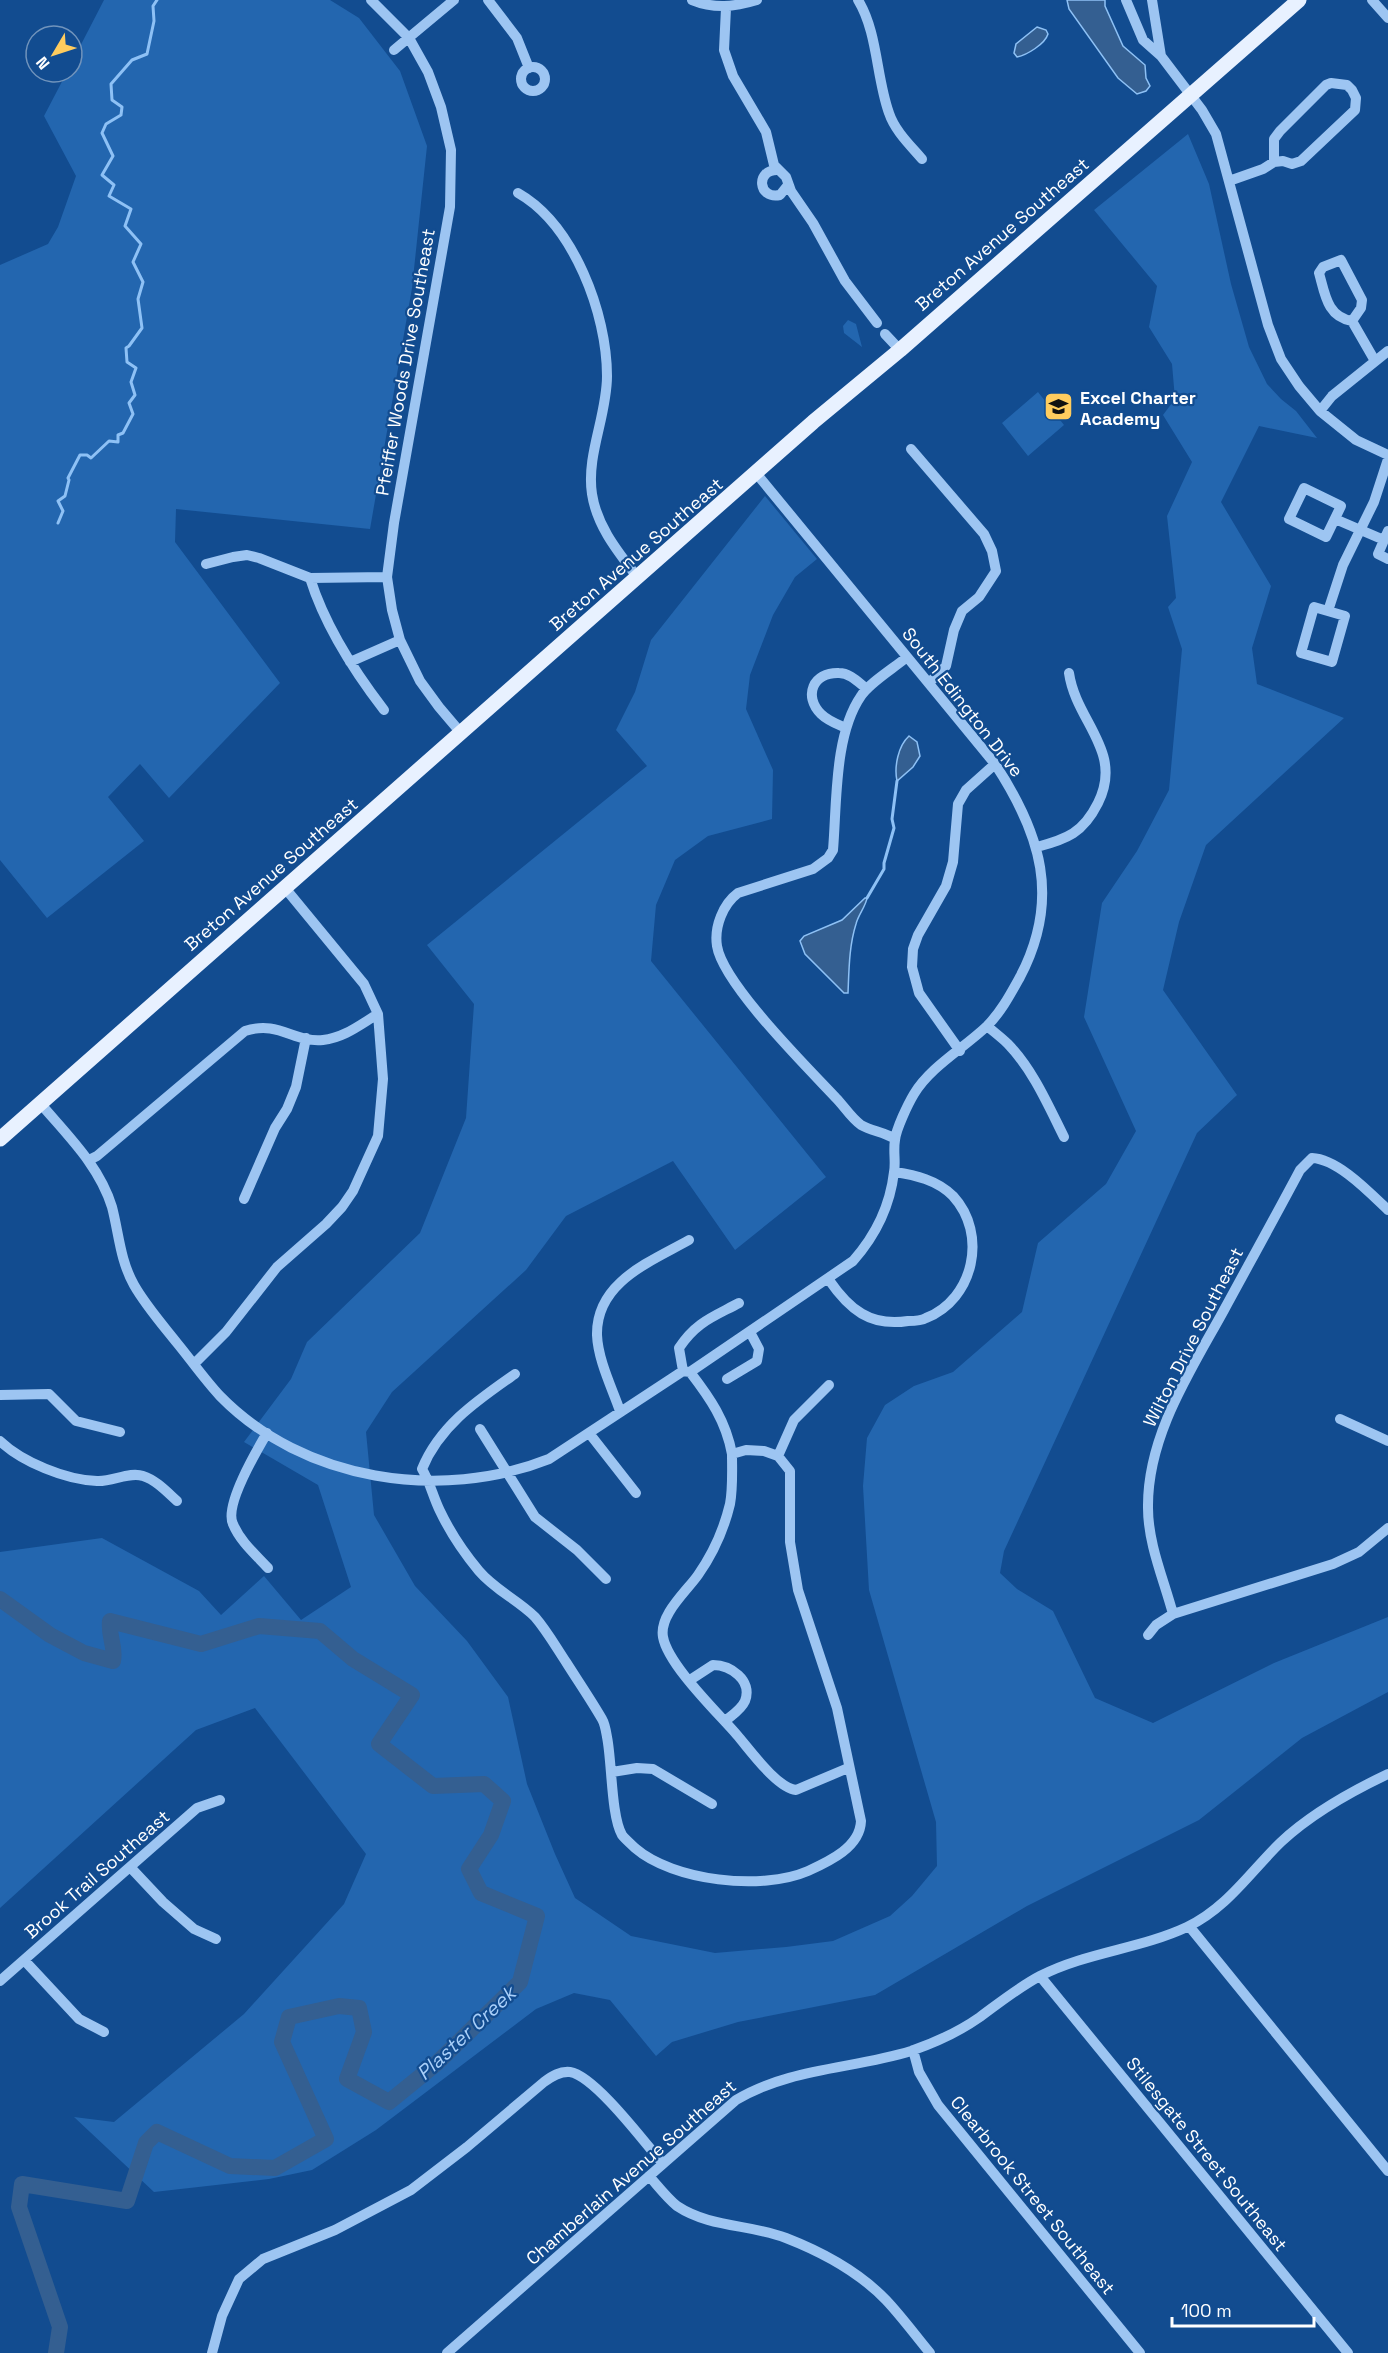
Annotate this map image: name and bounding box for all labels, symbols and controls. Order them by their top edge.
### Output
north arrow [24,24,84,84]
text: N [31,52,54,74]
street label: Breton Avenue Southeast [911,152,1093,316]
street label: Pfeiffer Woods Drive Southeast [370,227,440,497]
place label: Excel Charter Academy [1080,386,1196,430]
school or university icon: Excel Charter Academy [1043,391,1075,423]
street label: Breton Avenue Southeast [545,472,727,636]
street label: South Edington Drive [897,623,1029,781]
street label: Breton Avenue Southeast [180,792,362,956]
street label: Wilton Drive Southeast [1138,1244,1248,1430]
street label: Brook Trail Southeast [20,1805,174,1943]
water label: Plaster Creek [411,1979,523,2086]
street label: Stilesgate Street Southeast [1121,2052,1293,2256]
street label: Chamberlain Avenue Southeast [521,2074,741,2270]
street label: Clearbrook Street Southeast [946,2091,1120,2299]
scale bar [1172,2290,1314,2328]
text: 100 m [1181,2299,1232,2322]

